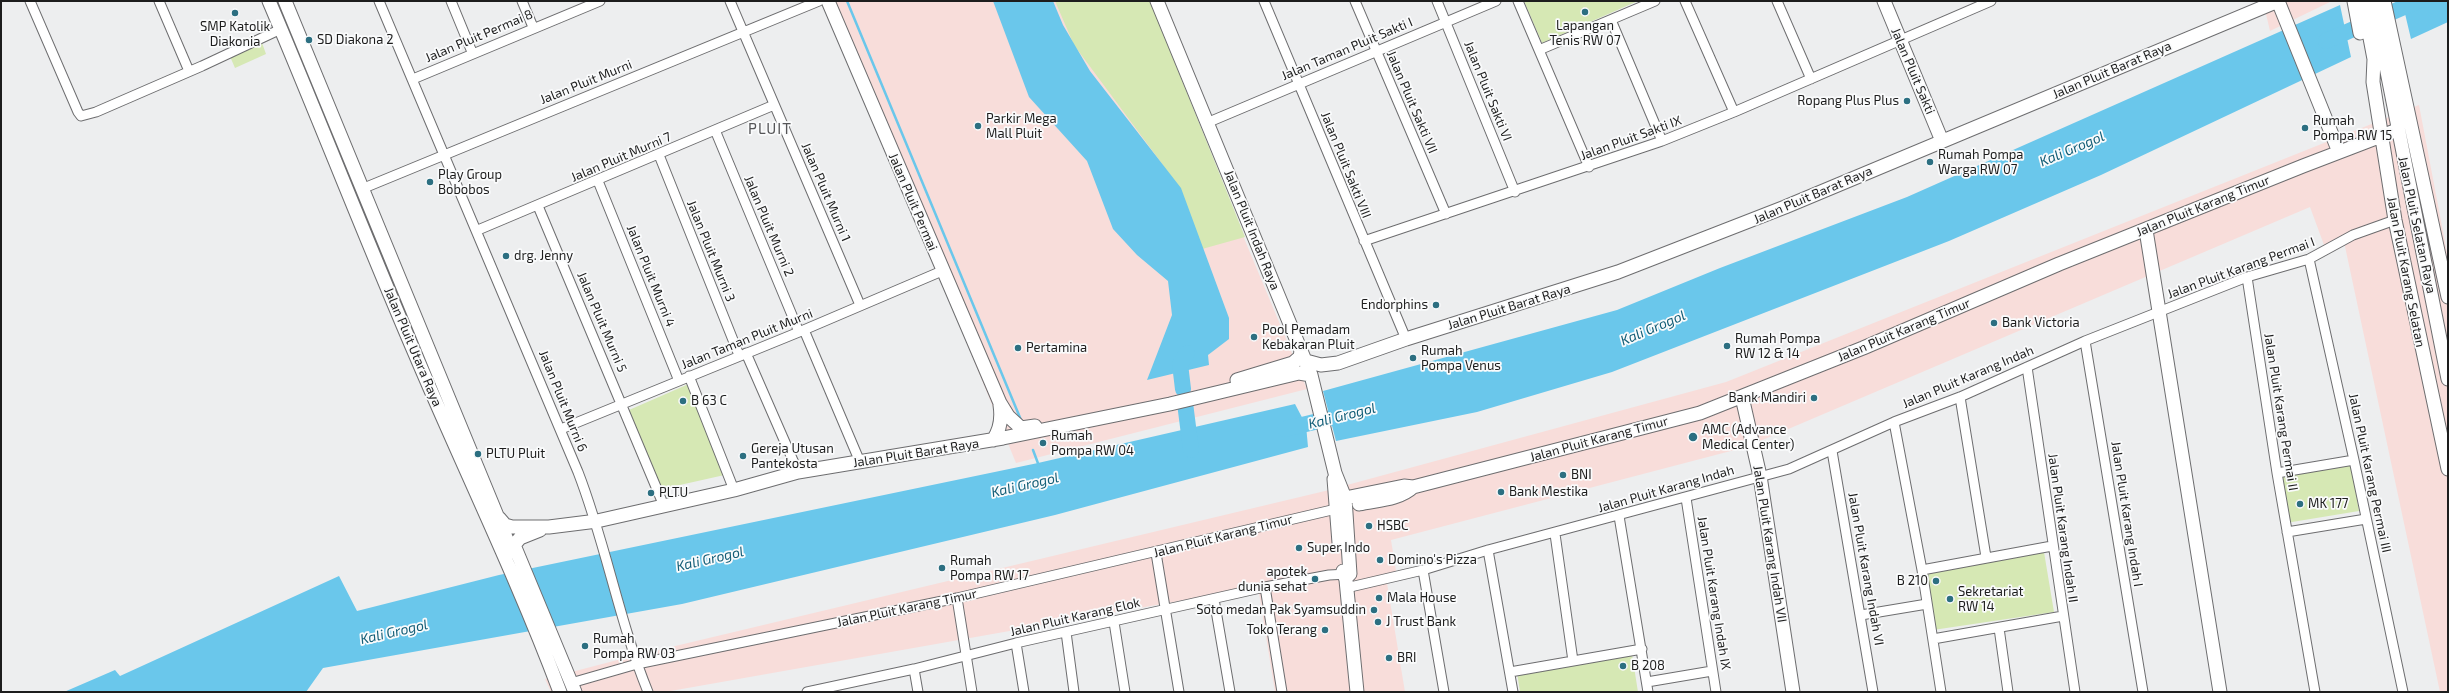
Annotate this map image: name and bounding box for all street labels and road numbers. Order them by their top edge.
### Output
street label: Jalan Pluit Permai 8 [423,6,535,66]
street label: Jalan Taman Pluit Sakti I [1279,14,1415,84]
street label: Jalan Pluit Sakti [1888,25,1938,117]
street label: Jalan Pluit Barat Raya [2050,38,2174,102]
street label: Jalan Pluit Sakti VI [1461,39,1515,143]
street label: Jalan Pluit Sakti VII [1383,48,1441,156]
street label: Jalan Pluit Murni [538,56,634,108]
street label: Jalan Pluit Sakti VIII [1318,110,1374,220]
street label: Jalan Pluit Sakti IX [1578,112,1684,164]
street label: Jalan Pluit Murni 7 [569,129,673,185]
street label: Jalan Pluit Murni 1 [798,140,854,244]
street label: Jalan Pluit Permai [885,151,941,253]
street label: Jalan Pluit Selatan Raya [2395,155,2439,295]
street label: Jalan Pluit Barat Raya [1751,163,1875,227]
street label: Jalan Pluit Indah Raya [1221,168,1283,292]
street label: Jalan Pluit Karang Timur [2134,172,2272,240]
street label: Jalan Pluit Murni 2 [741,173,797,279]
street label: Jalan Pluit Karang Selatan [2384,196,2428,348]
street label: Jalan Pluit Murni 3 [684,198,738,304]
street label: Jalan Pluit Murni 4 [623,223,679,329]
street label: Jalan Pluit Karang Permai I [2165,234,2317,302]
street label: Jalan Pluit Murni 5 [574,269,630,375]
street label: Jalan Pluit Barat Raya [1446,281,1572,333]
street label: Jalan Pluit Utara Raya [381,285,445,409]
street label: Jalan Pluit Karang Timur [1835,295,1973,365]
street label: Jalan Taman Pluit Murni [679,305,815,373]
street label: Jalan Pluit Karang Permai II [2261,332,2301,492]
street label: Jalan Pluit Karang Indah [1900,342,2036,412]
street label: Jalan Pluit Murni 6 [536,348,590,454]
street label: Jalan Pluit Karang Permai III [2345,392,2395,554]
street label: Jalan Pluit Karang Timur [1528,413,1670,465]
street label: Jalan Pluit Barat Raya [852,435,980,471]
street label: Jalan Pluit Karang Indah I [2108,440,2146,588]
street label: Jalan Pluit Karang Indah II [2045,452,2081,604]
street label: Jalan Pluit Karang Indah [1596,462,1736,516]
street label: Jalan Pluit Karang Indah VII [1750,464,1790,624]
street label: Jalan Pluit Karang Indah VI [1845,491,1887,647]
street label: Jalan Pluit Karang Timur [1152,511,1294,561]
street label: Jalan Pluit Karang Indah IX [1694,515,1734,671]
street label: Jalan Pluit Karang Timur [836,586,978,630]
street label: Jalan Pluit Karang Elok [1008,594,1142,640]

